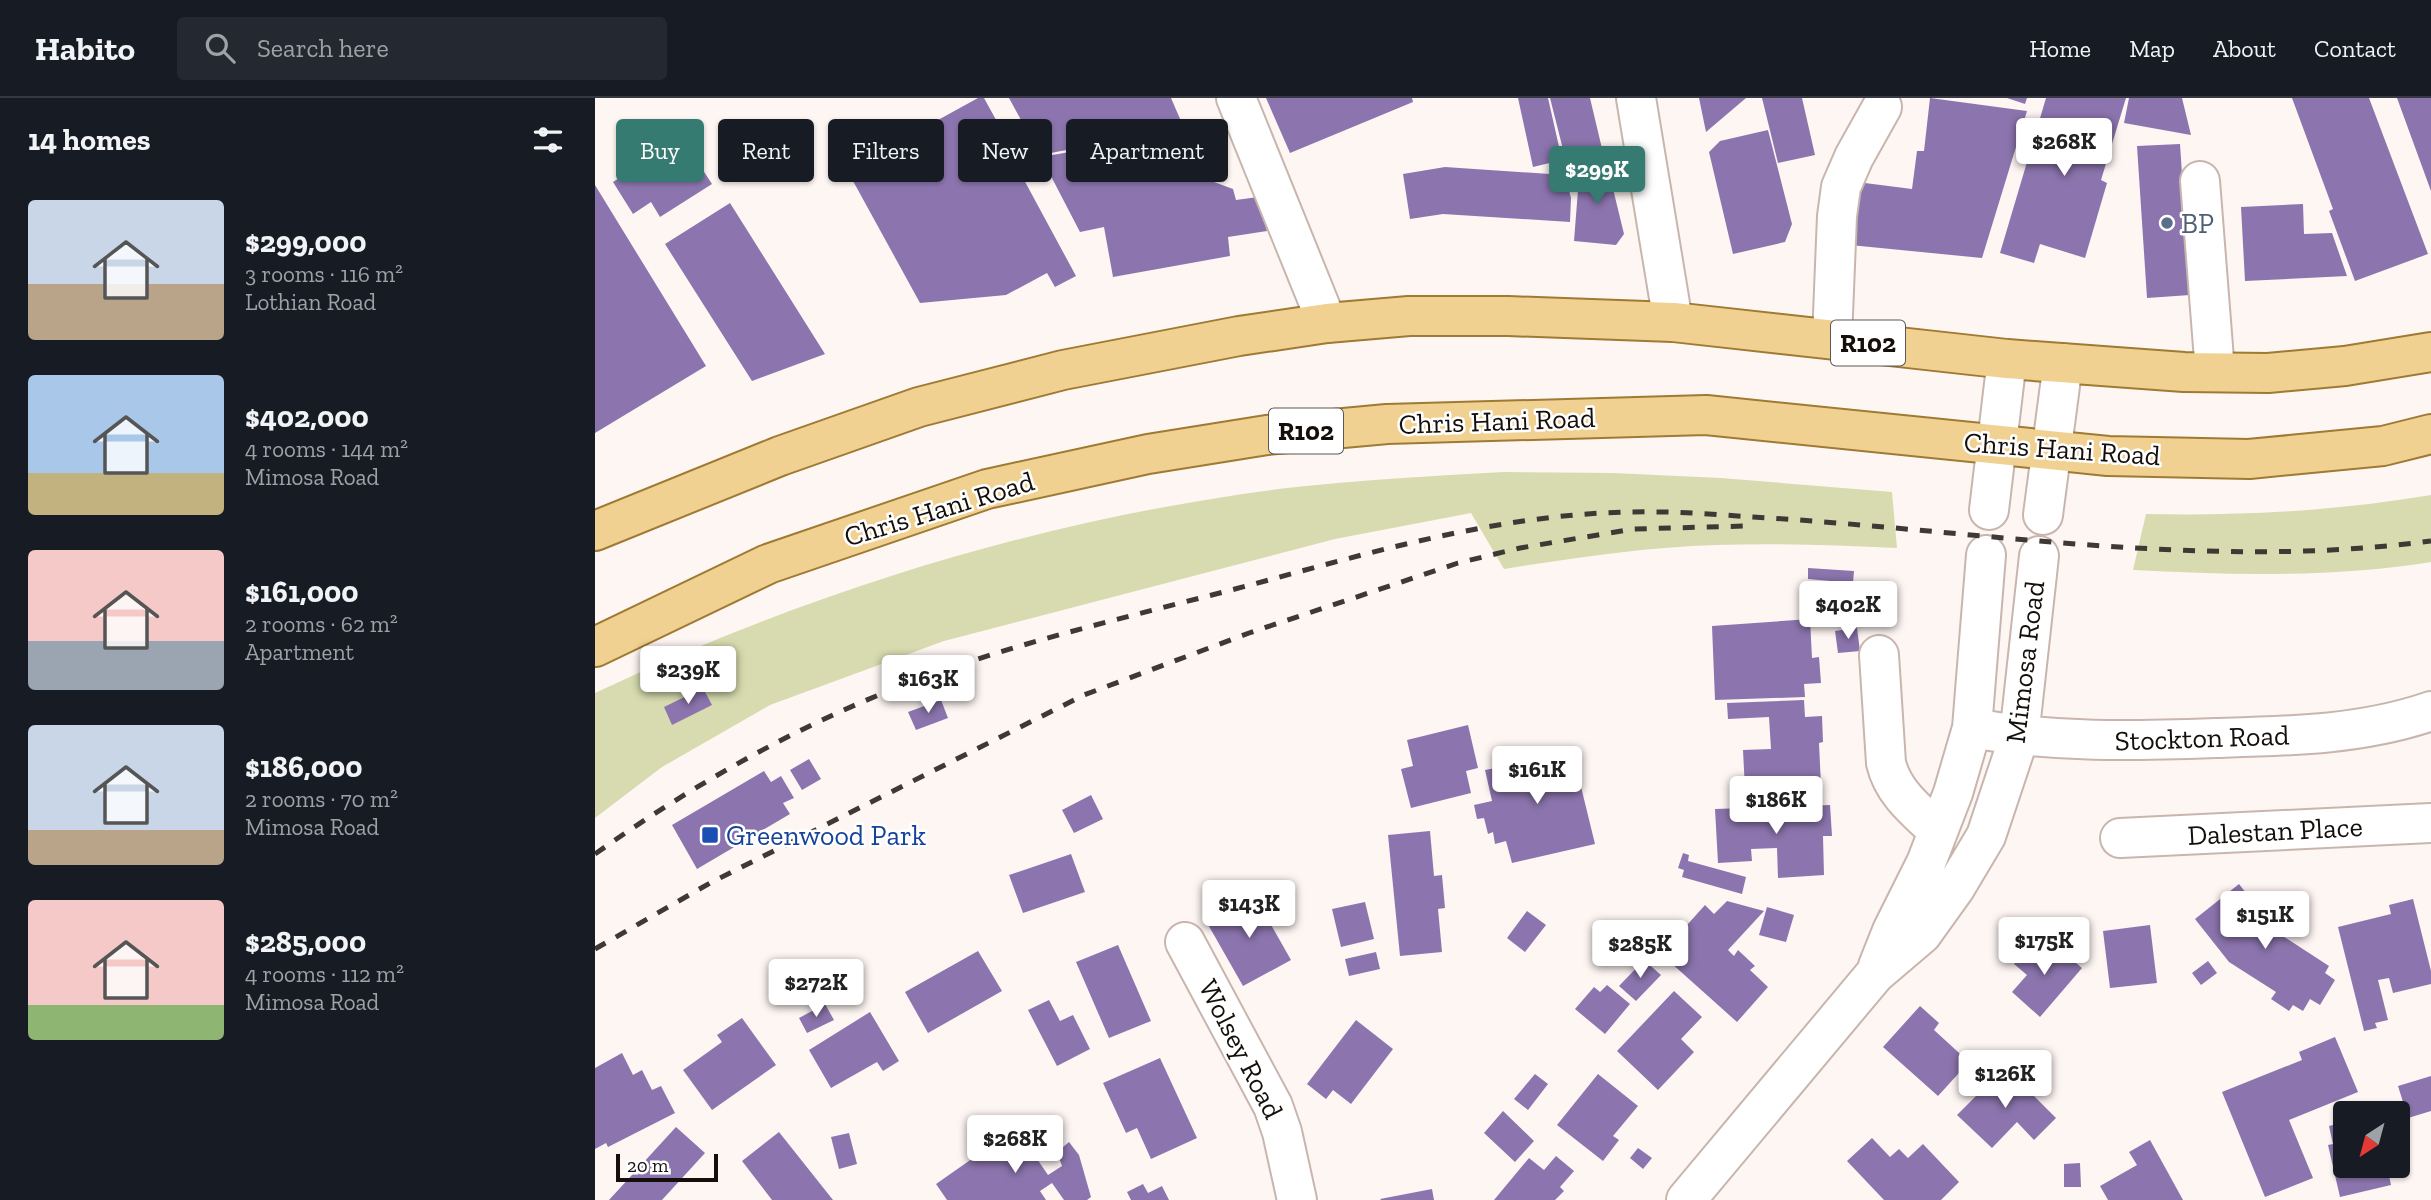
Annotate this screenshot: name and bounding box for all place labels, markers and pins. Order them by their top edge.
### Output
pin: $268K [2015,118,2113,178]
pin: $299K [1548,146,1646,206]
place label: BP [2181,207,2214,240]
marker: BP [2159,215,2175,231]
pin: $402K [1799,582,1897,641]
pin: $239K [639,646,737,706]
pin: $163K [879,656,977,715]
pin: $161K [1488,746,1586,806]
pin: $186K [1727,776,1825,836]
place label: Greenwood Park [726,819,927,852]
marker: Greenwood Park [700,825,720,845]
pin: $143K [1200,880,1298,940]
pin: $151K [2216,892,2314,951]
pin: $175K [1995,918,2093,977]
pin: $285K [1591,920,1689,980]
pin: $272K [767,960,865,1019]
pin: $126K [1956,1051,2054,1110]
pin: $268K [966,1116,1064,1175]

